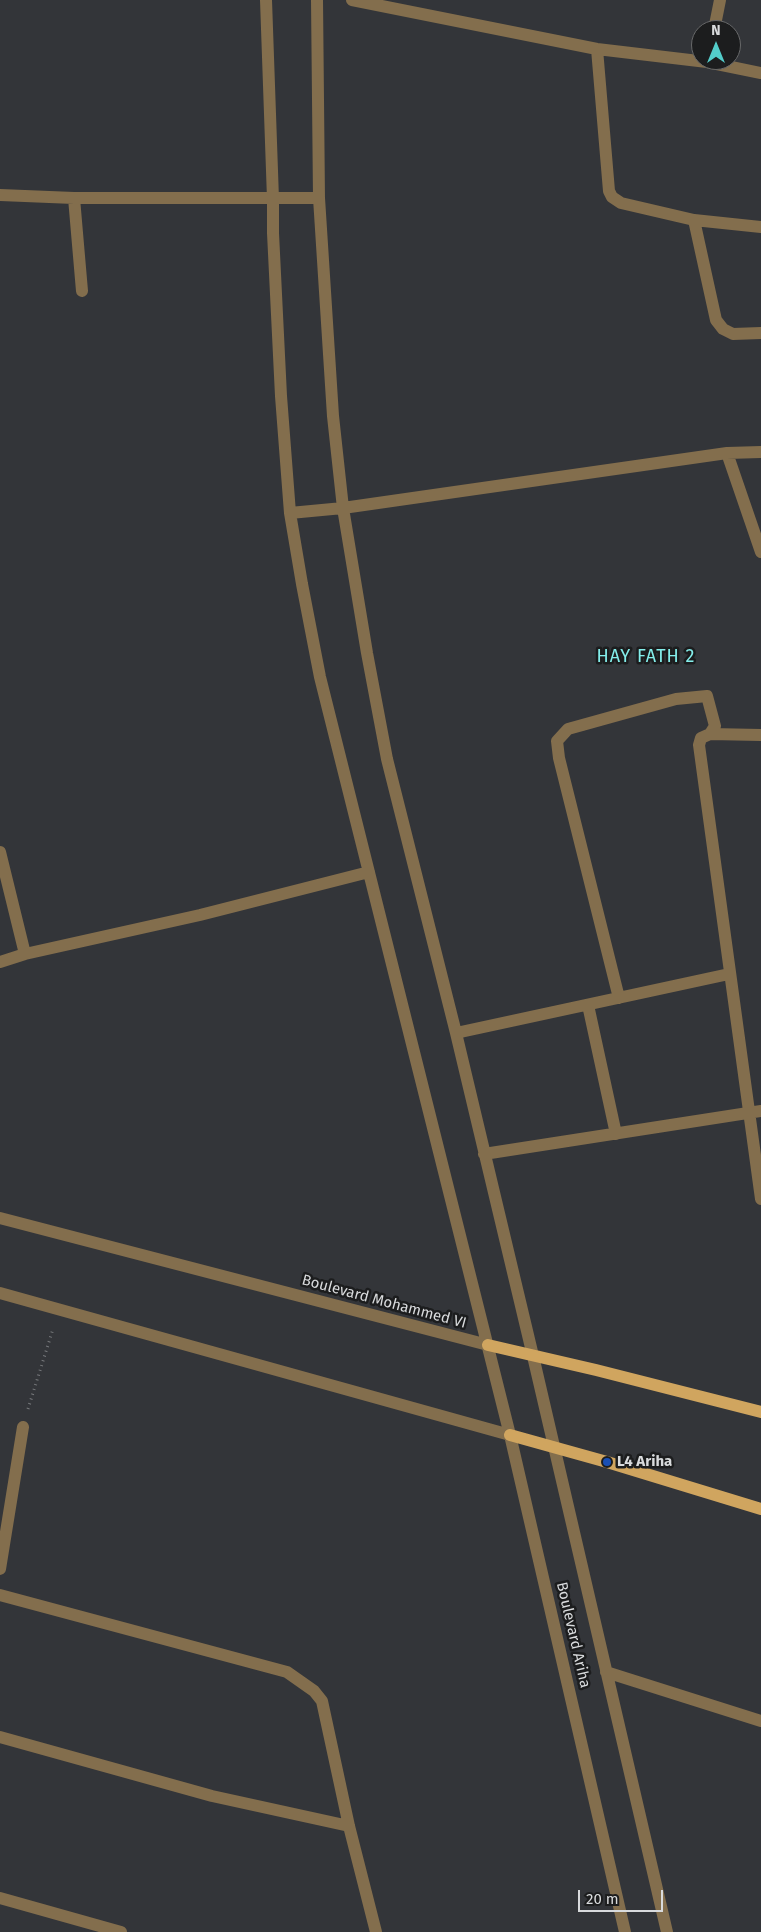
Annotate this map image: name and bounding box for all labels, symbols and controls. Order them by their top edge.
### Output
north arrow [691,20,741,70]
text: N [711,22,721,39]
district label: HAY FATH 2 [595,646,697,668]
street label: Boulevard Mohammed VI [300,1271,468,1333]
place label: L4 Ariha [617,1453,672,1471]
marker: L4 Ariha [601,1456,613,1468]
street label: Boulevard Ariha [552,1580,594,1690]
scale bar [581,1880,666,1912]
text: 20 m [586,1890,619,1908]

